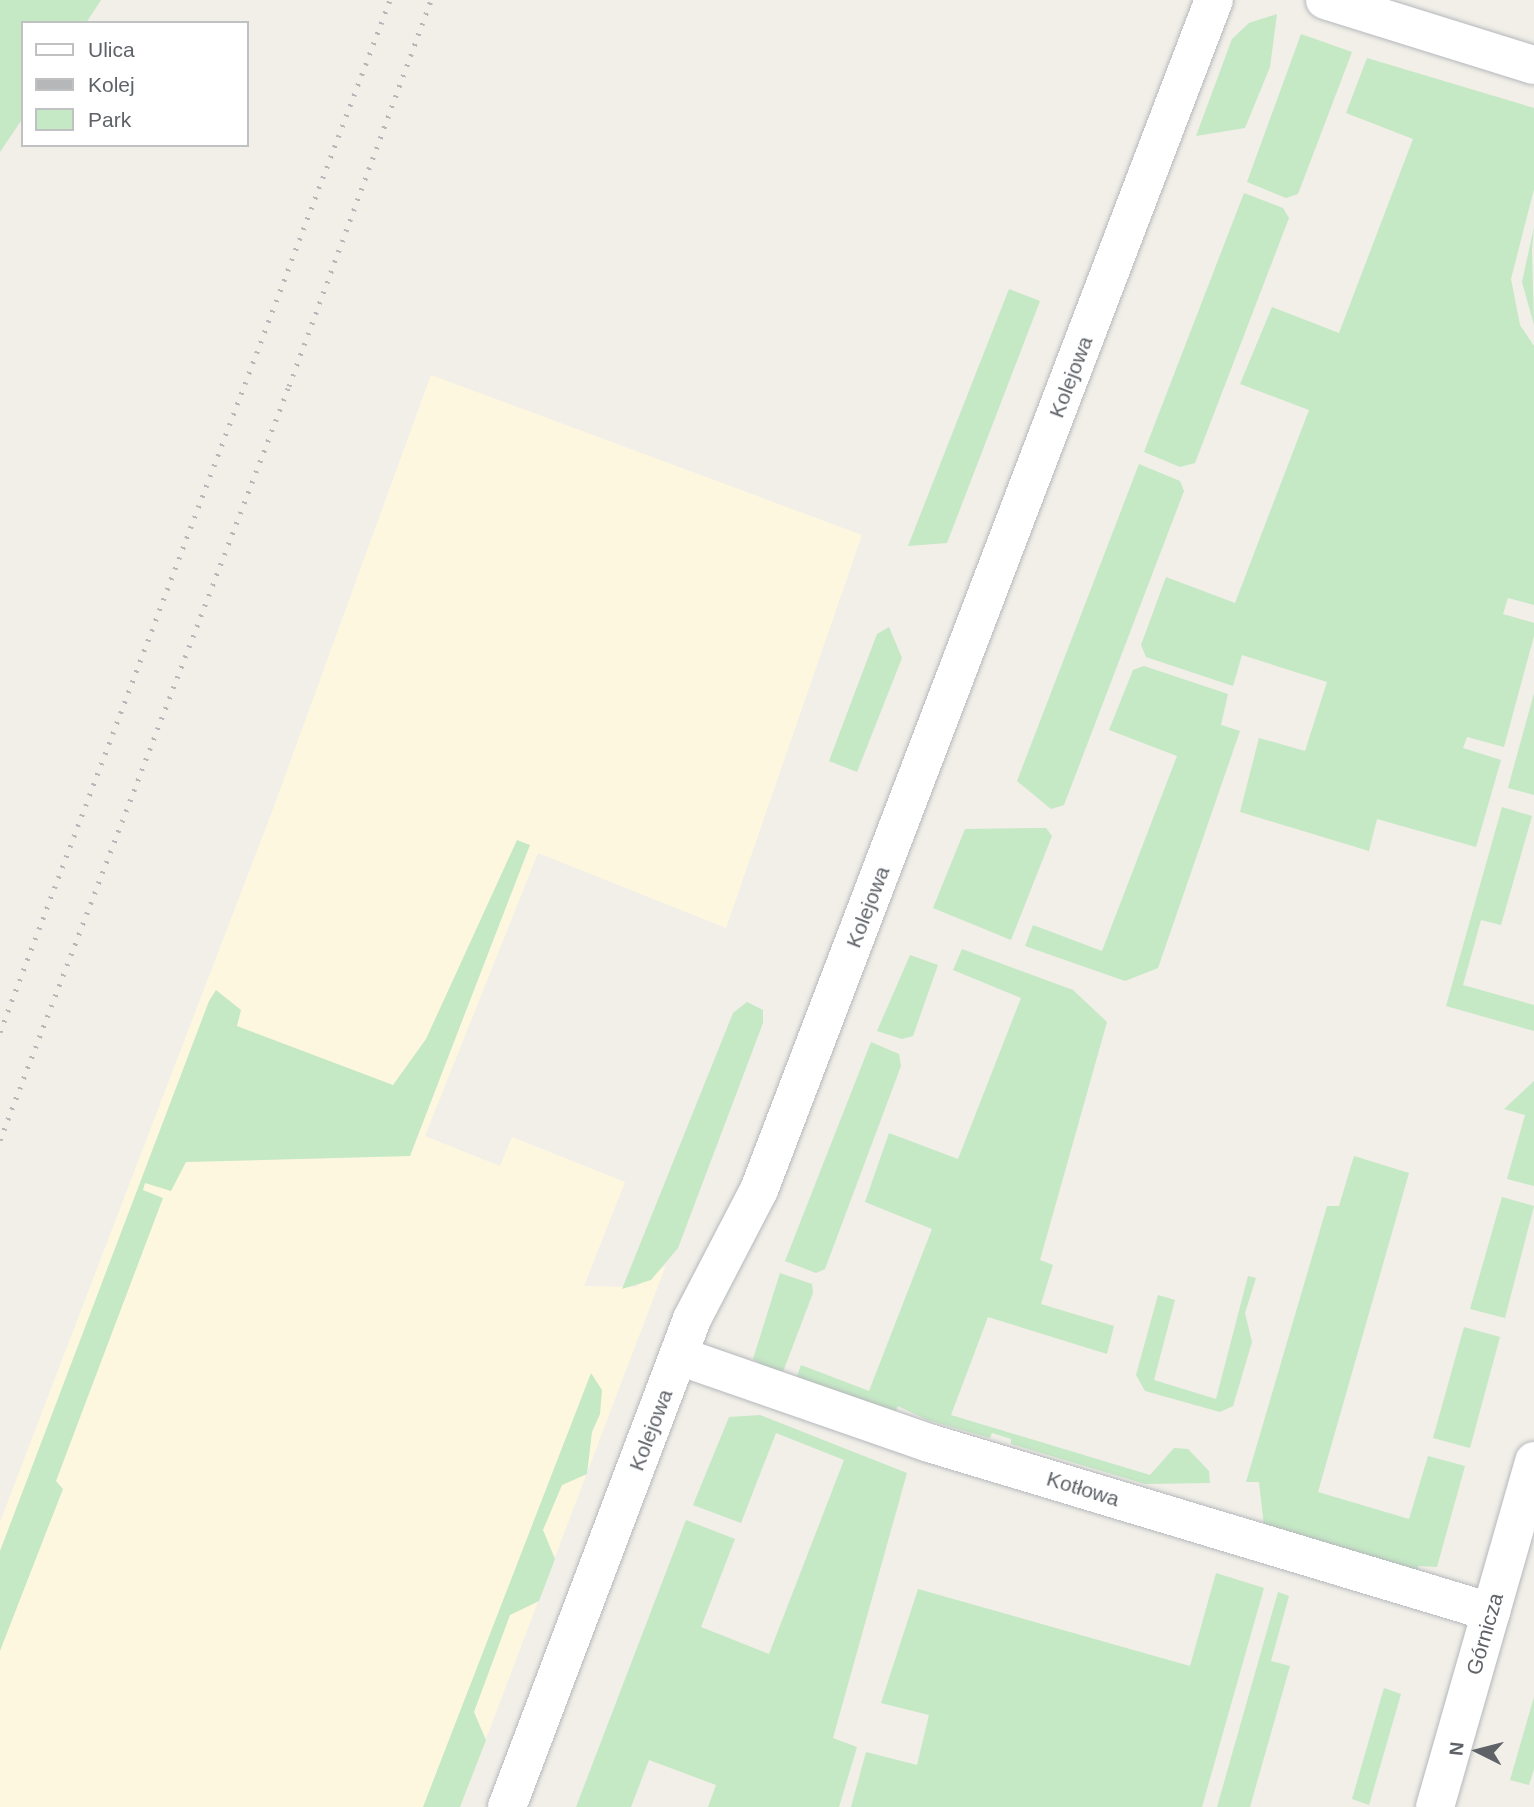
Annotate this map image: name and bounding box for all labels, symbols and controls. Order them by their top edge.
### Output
legend [21,21,248,147]
text: Ulica [88,38,135,61]
text: Kolej [88,73,135,96]
text: Park [88,108,131,131]
street label: Kolejowa [1044,333,1098,421]
street label: Kolejowa [841,863,895,951]
street label: Kolejowa [624,1386,678,1474]
street label: Kotłowa [1044,1466,1122,1512]
street label: Górnicza [1461,1590,1509,1678]
north arrow [1443,1716,1513,1786]
text: N [1445,1741,1468,1757]

